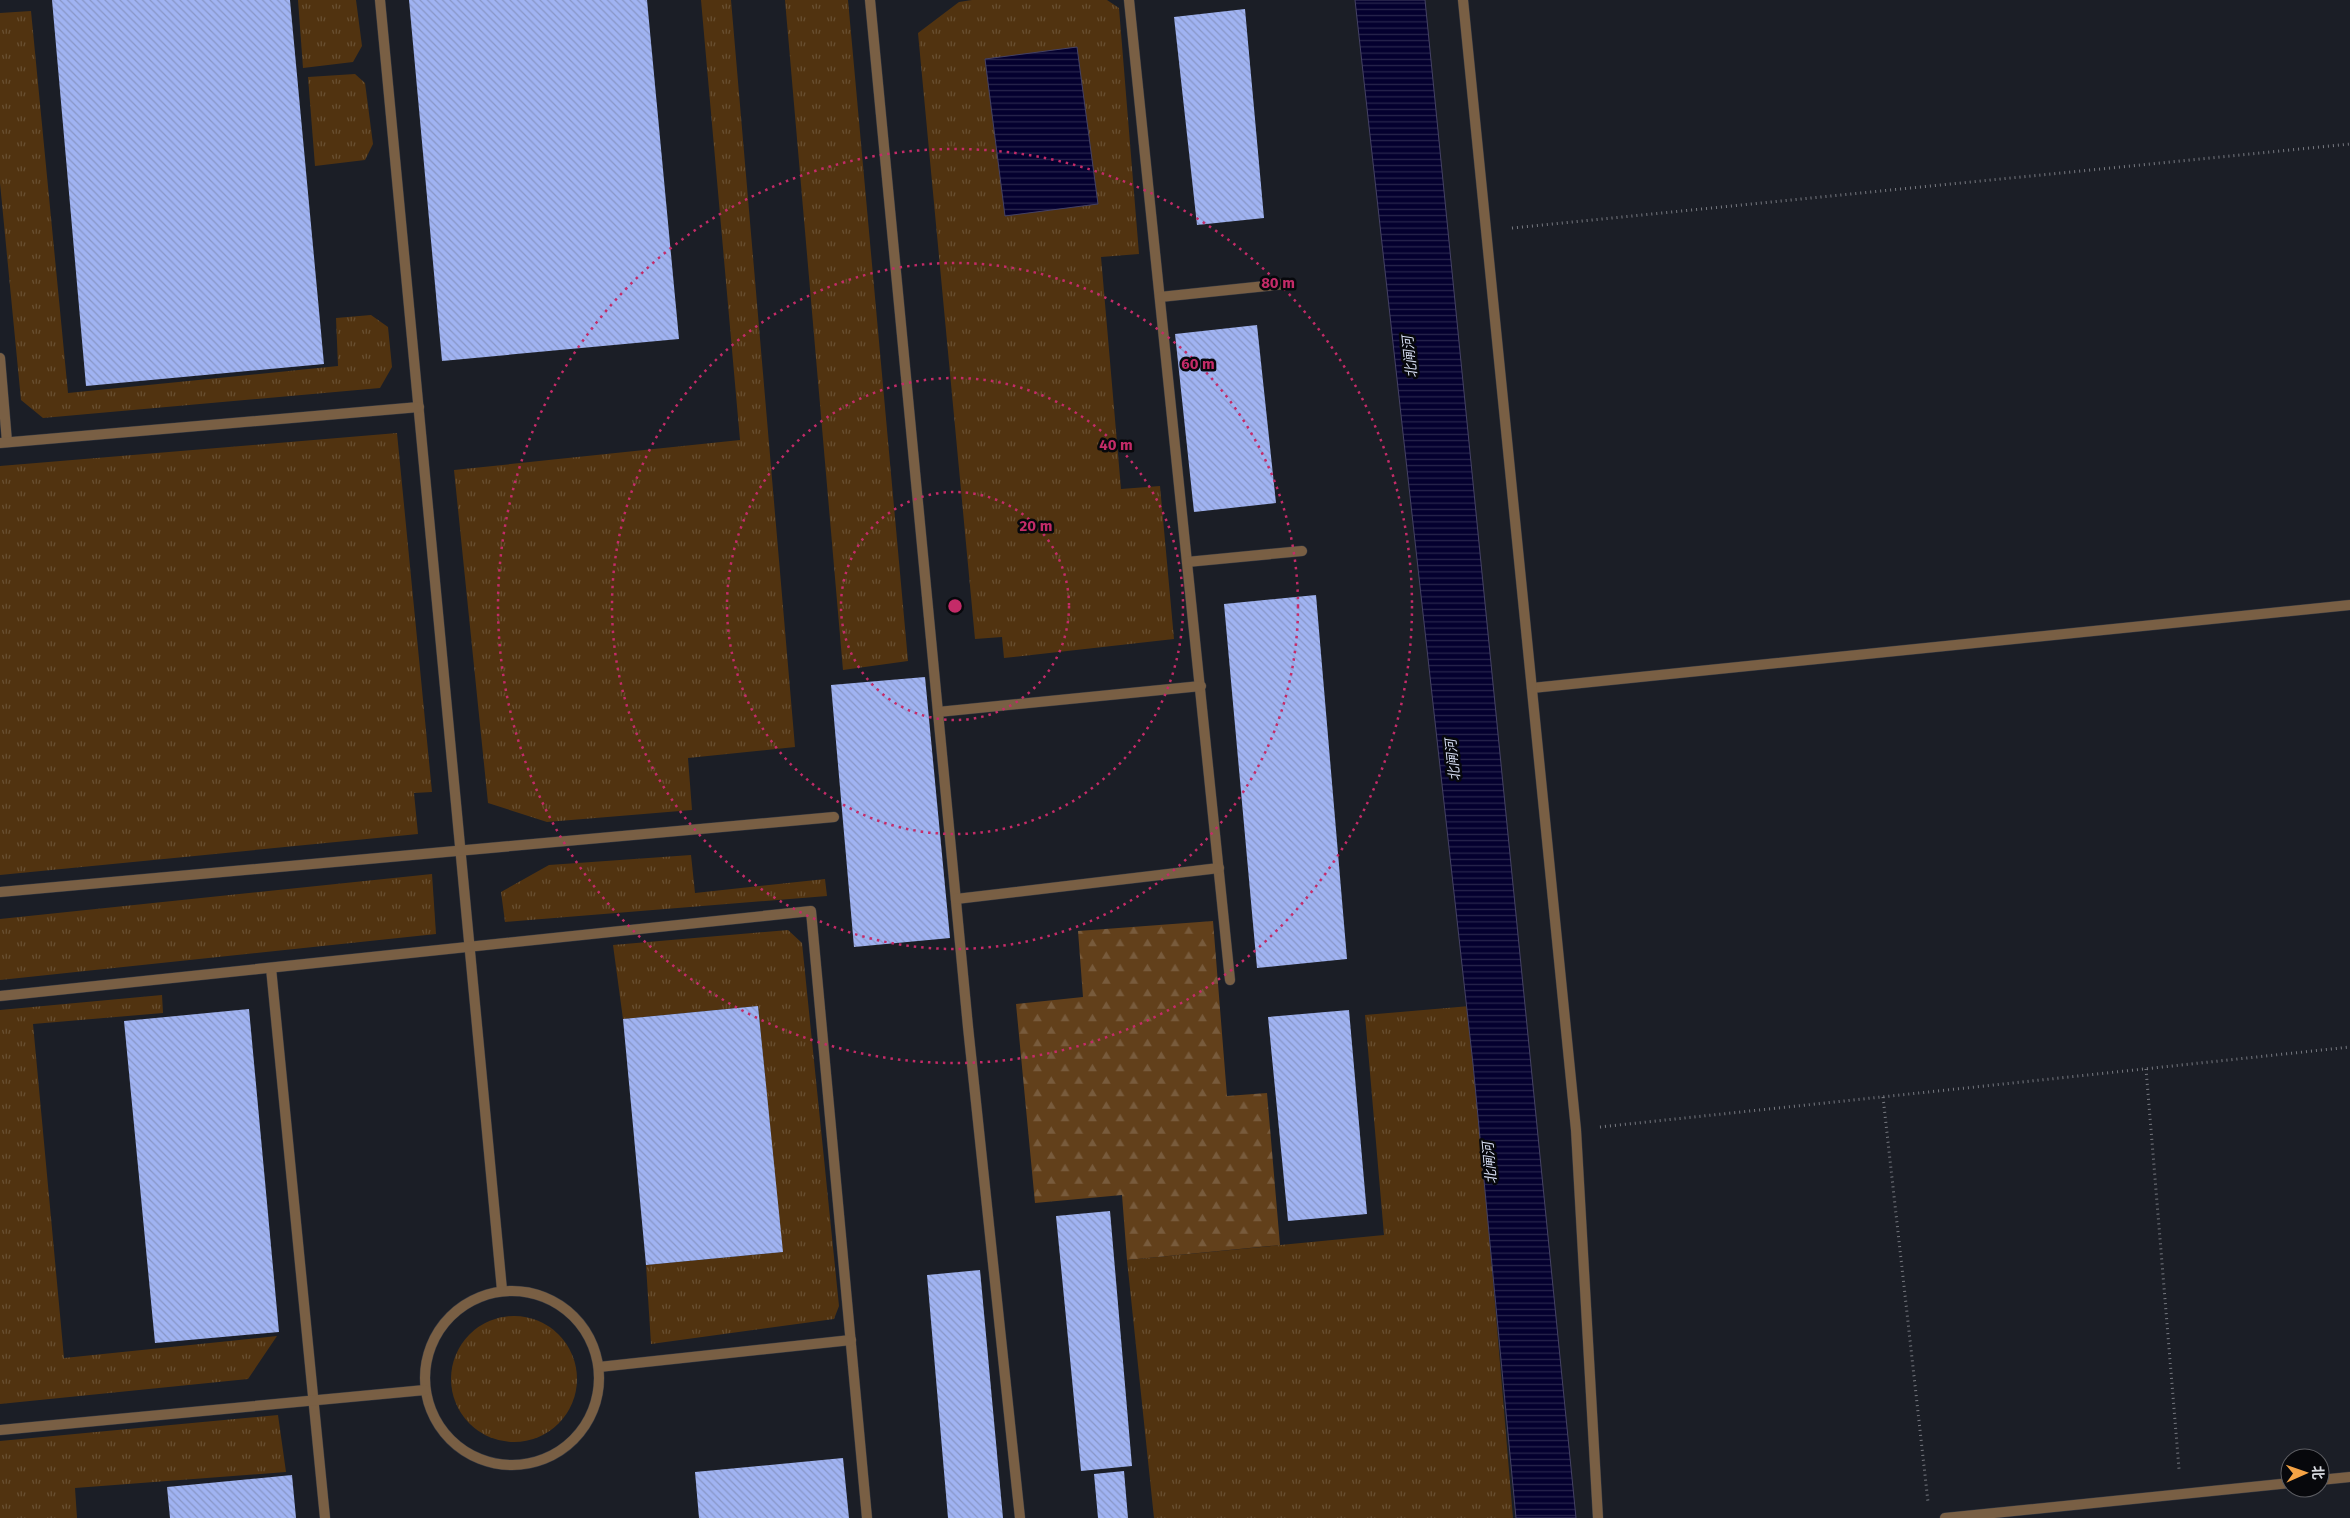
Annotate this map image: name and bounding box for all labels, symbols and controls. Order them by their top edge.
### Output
text: 80 m [1261,274,1295,292]
water label: 北闸河 [1399,332,1421,379]
text: 60 m [1181,355,1215,373]
text: 40 m [1099,436,1133,454]
text: 20 m [1020,517,1052,535]
centre of rings [946,597,964,615]
water label: 北闸河 [1442,735,1464,782]
water label: 北闸河 [1479,1138,1500,1185]
north arrow [2280,1448,2330,1498]
text: 北 [2309,1465,2326,1480]

